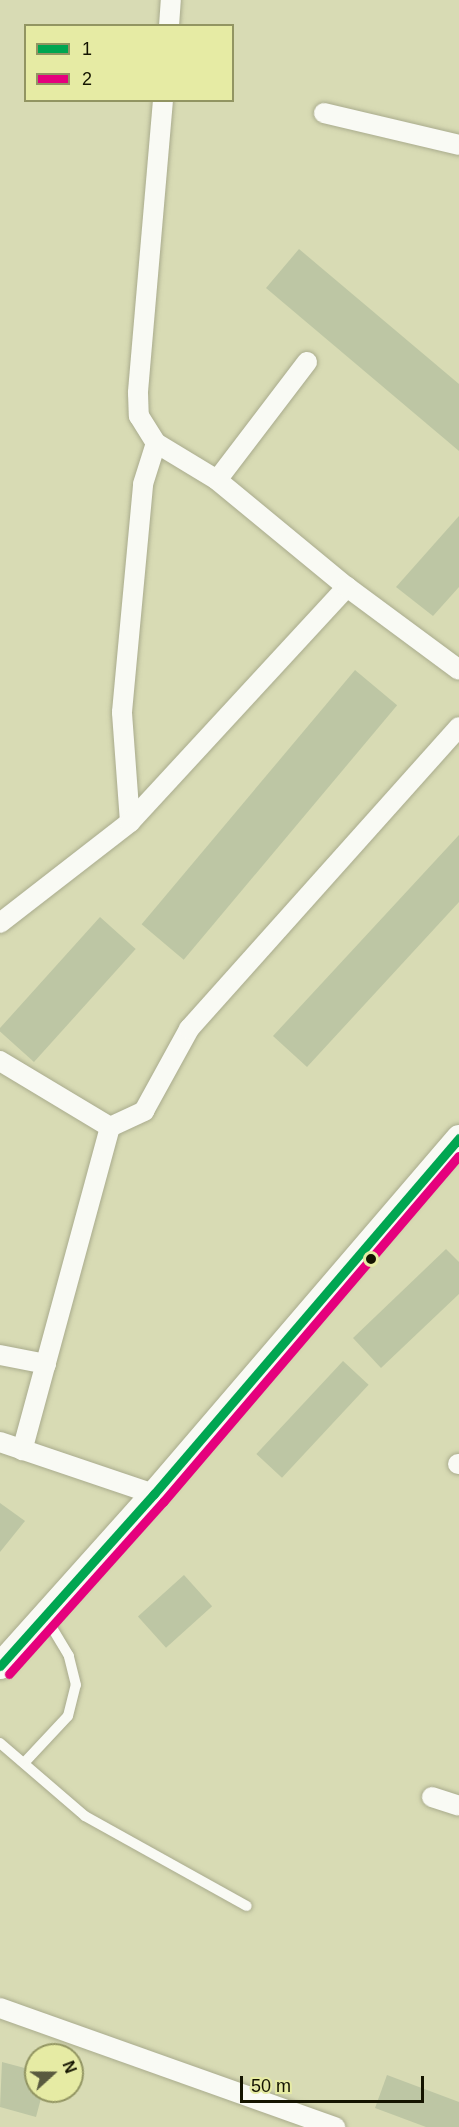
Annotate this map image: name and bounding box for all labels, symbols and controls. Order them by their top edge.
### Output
legend [24,24,234,102]
text: 1 [82,39,92,59]
text: 2 [82,69,92,89]
unlabelled marker [365,1253,377,1265]
north arrow [24,2043,84,2103]
text: N [59,2059,79,2076]
scale bar [243,2064,428,2102]
text: 50 m [251,2076,291,2096]

